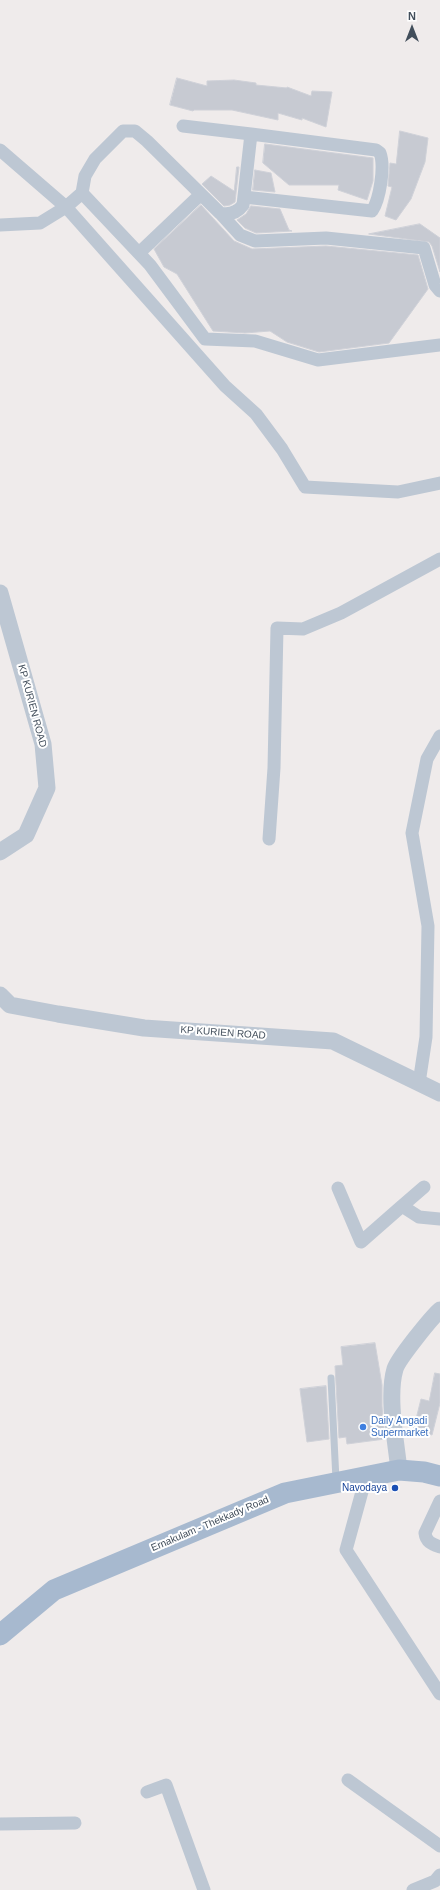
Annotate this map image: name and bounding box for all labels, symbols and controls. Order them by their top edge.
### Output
north arrow [392,8,432,48]
text: N [408,10,416,22]
street label: KP KURIEN ROAD [15,663,49,749]
street label: KP KURIEN ROAD [180,1024,266,1042]
place label: Daily Angadi Supermarket [371,1415,428,1438]
marker: Daily Angadi Supermarket [358,1422,368,1432]
place label: Navodaya [342,1482,387,1494]
marker: Navodaya [390,1483,400,1493]
street label: Ernakulam - Thekkady Road [149,1494,271,1554]

